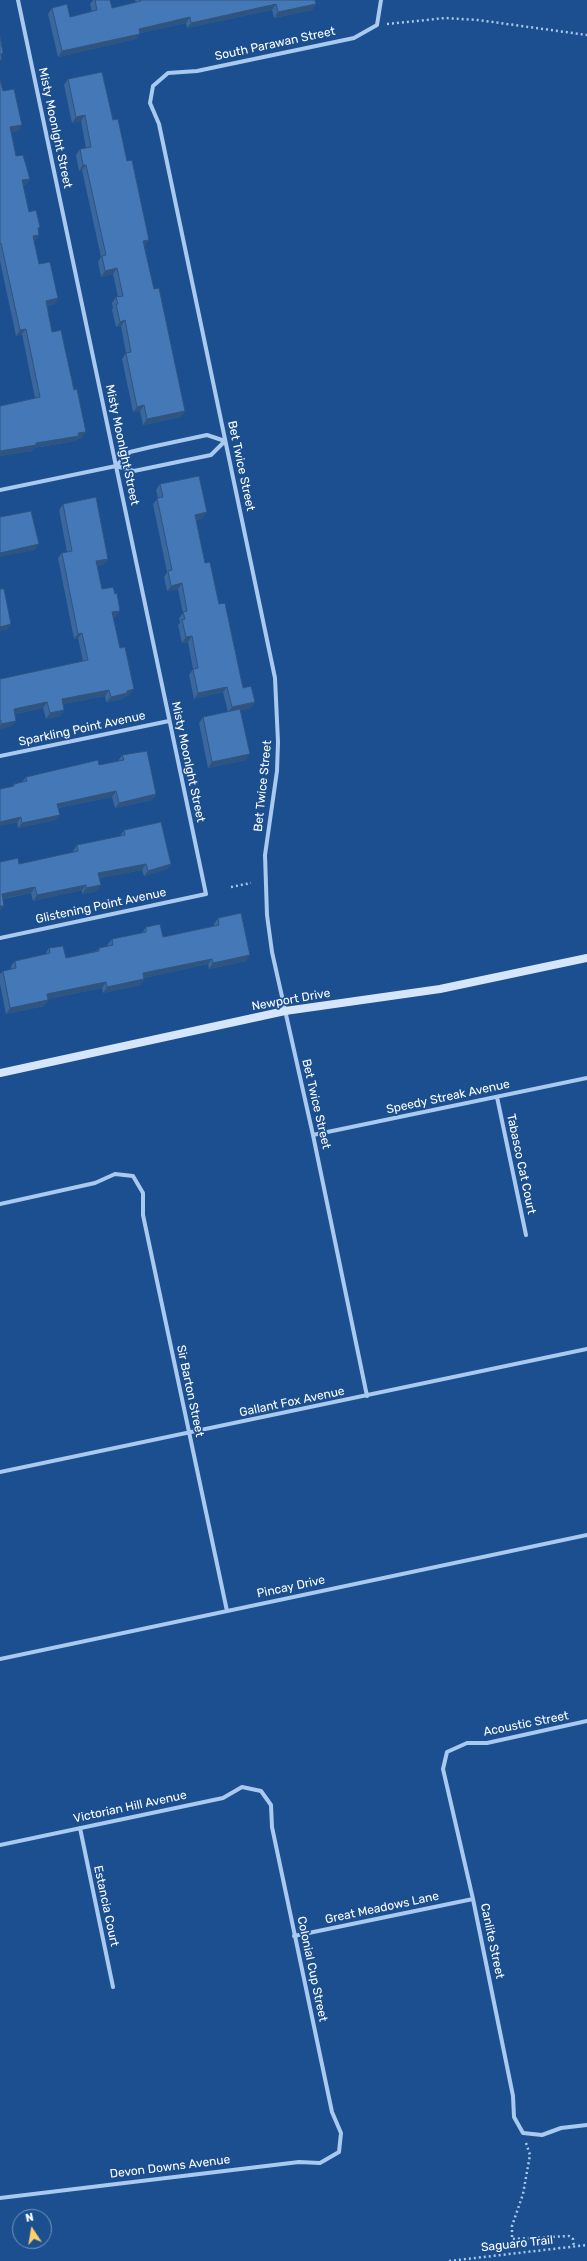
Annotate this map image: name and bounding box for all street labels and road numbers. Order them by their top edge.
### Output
street label: South Parawan Street [213,24,337,64]
street label: Misty Moonlght Street [35,66,75,190]
street label: Misty Moonlght Street [102,383,142,507]
street label: Bet Twice Street [224,420,258,512]
street label: Misty Moonlght Street [168,700,208,824]
street label: Sparkling Point Avenue [17,709,147,749]
street label: Bet Twice Street [251,740,275,832]
street label: Glistening Point Avenue [34,885,168,927]
street label: Newport Drive [251,986,331,1014]
street label: Bet Twice Street [299,1058,333,1150]
street label: Speedy Streak Avenue [385,1077,511,1117]
street label: Tabasco Cat Court [503,1112,539,1216]
street label: Sir Barton Street [173,1344,207,1438]
street label: Gallant Fox Avenue [238,1384,346,1420]
street label: Pincay Drive [256,1573,326,1601]
street label: Acoustic Street [482,1709,570,1739]
street label: Victorian Hill Avenue [72,1788,188,1826]
street label: Estancia Court [90,1864,122,1948]
street label: Great Meadows Lane [324,1889,440,1927]
street label: Canlite Street [477,1902,507,1980]
street label: Colonial Cup Street [294,1915,330,2023]
street label: Devon Downs Avenue [109,2152,231,2182]
street label: Saguaro Trail [480,2233,554,2255]

